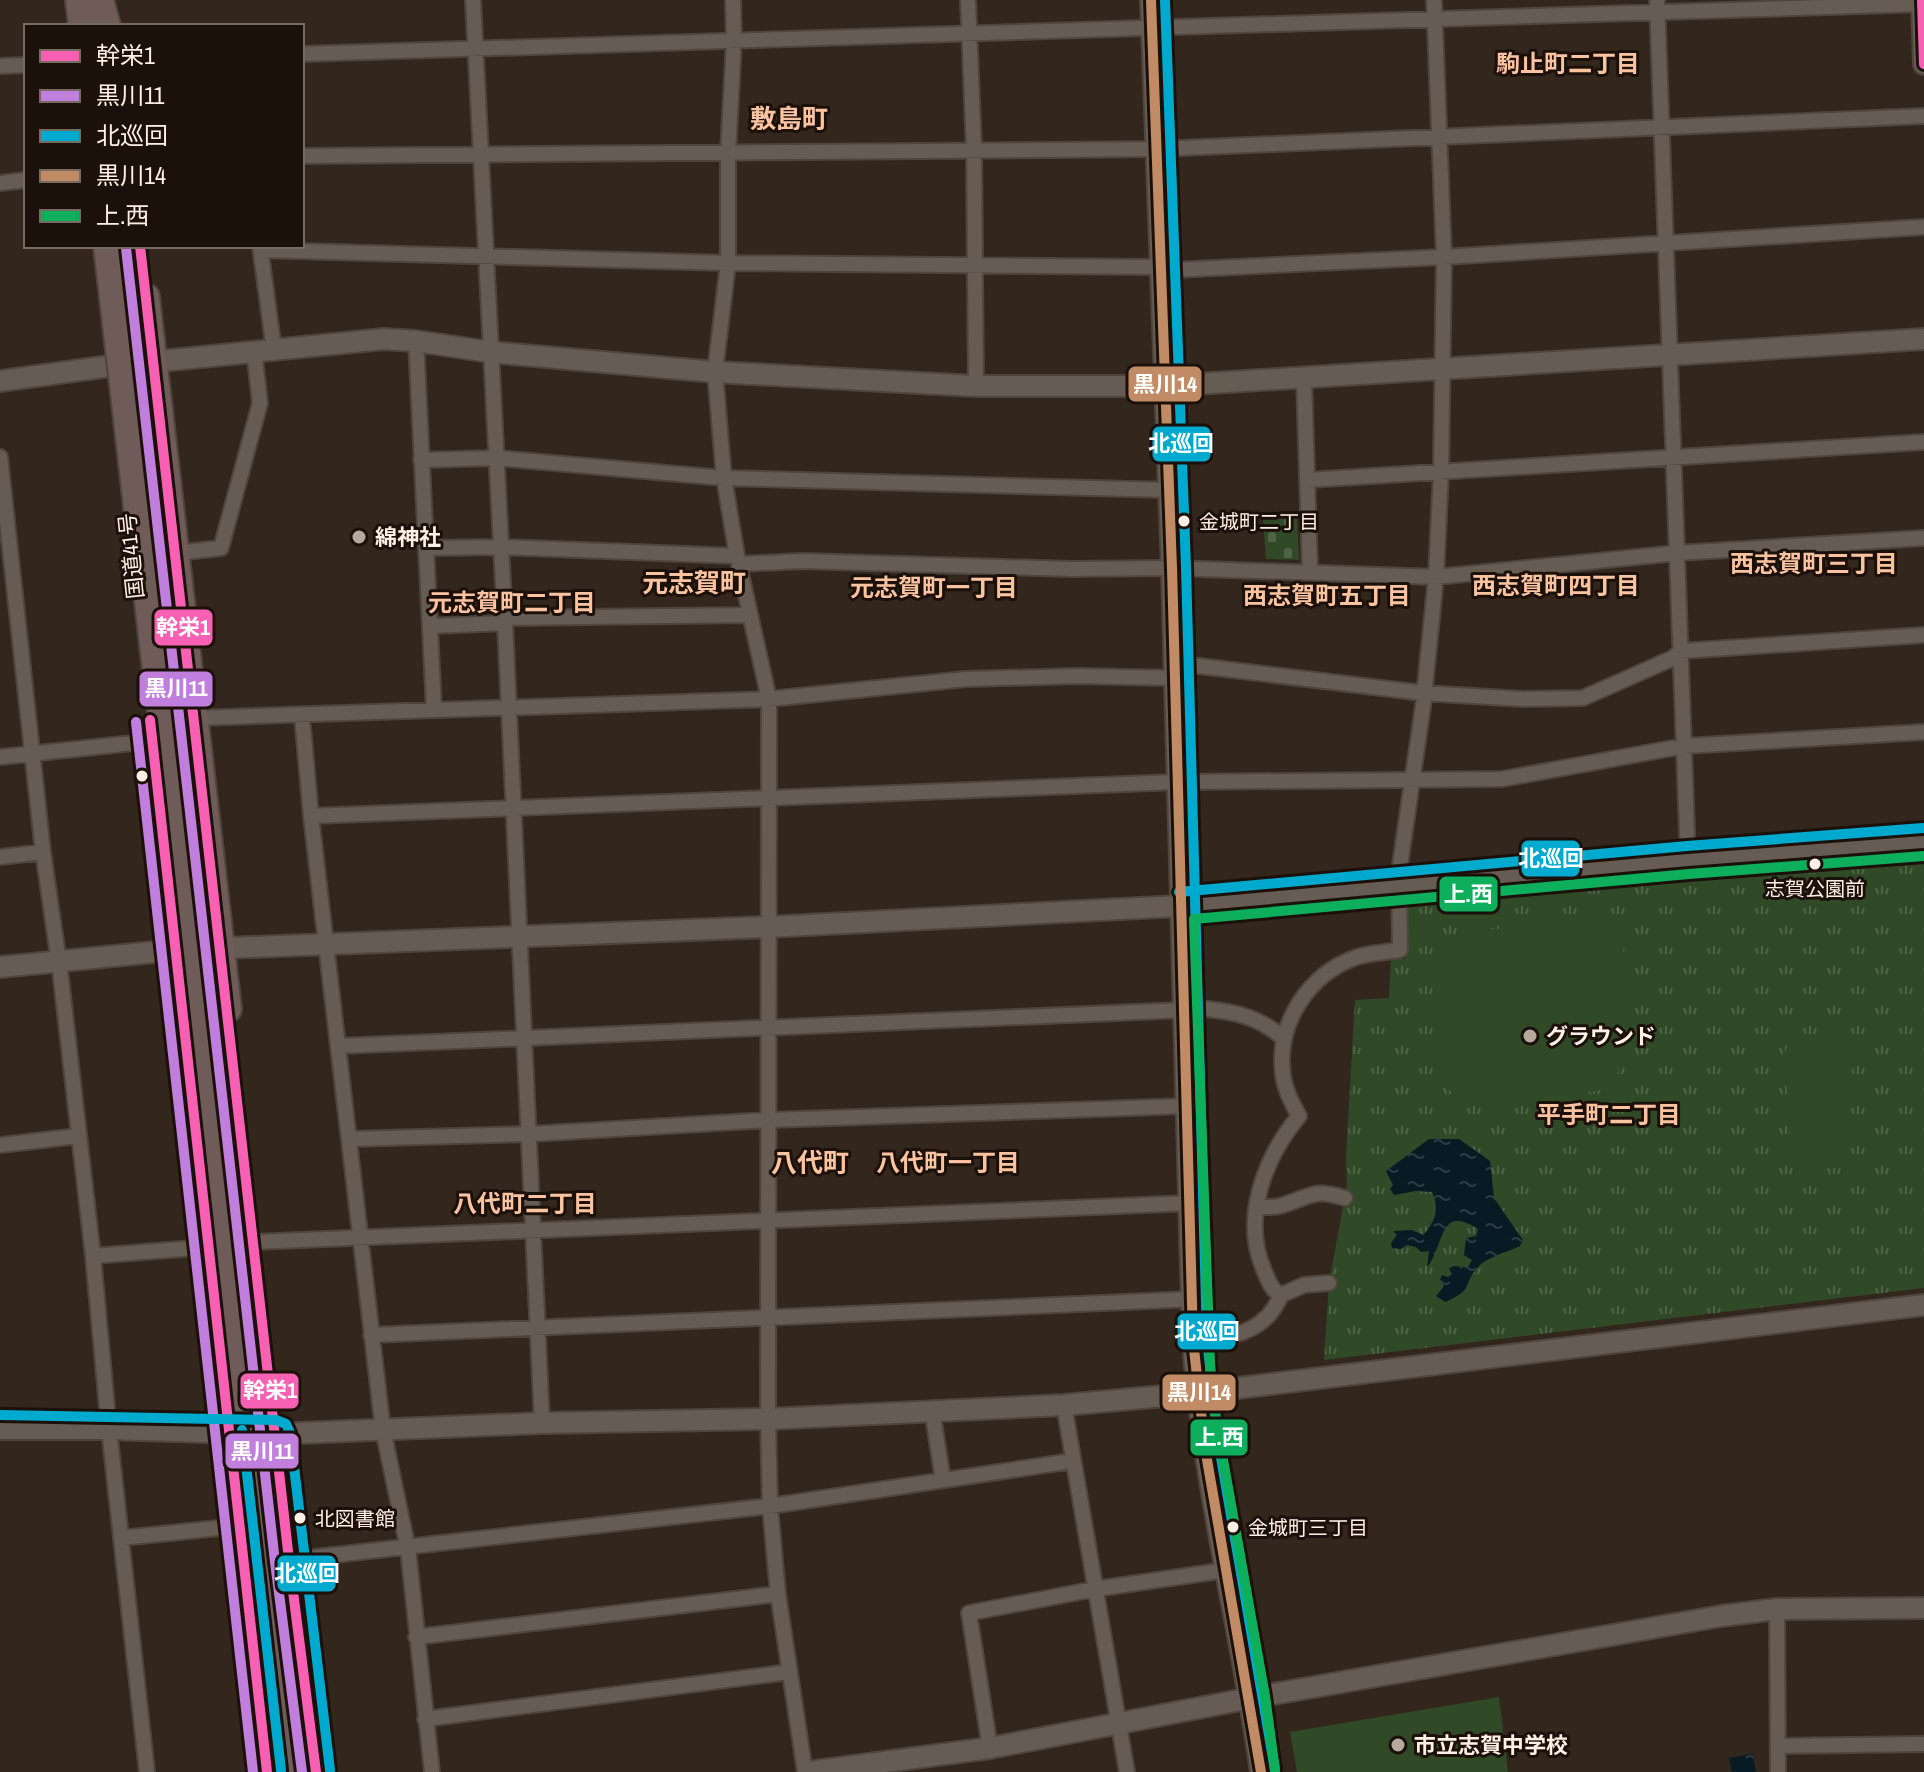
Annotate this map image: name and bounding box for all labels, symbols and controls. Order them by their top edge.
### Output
legend [24,24,304,248]
text: 幹栄1 [96,39,155,71]
district label: 駒止町二丁目 [1496,47,1640,79]
text: 黒川11 [96,79,165,111]
district label: 敷島町 [750,101,828,136]
text: 北巡回 [96,119,168,151]
text: 黒川14 [96,159,166,191]
text: 上.西 [96,199,149,231]
line badge: 黒川14 [1127,365,1203,403]
text: 黒川14 [1133,369,1197,399]
line badge: 北巡回 [1151,425,1212,463]
text: 北巡回 [1148,428,1214,458]
place label: 金城町二丁目 [1199,508,1319,535]
street label: 国道41号 [112,512,150,600]
marker: 金城町二丁目 [1176,513,1192,529]
place label: 綿神社 [375,522,441,552]
marker: 綿神社 [350,528,368,546]
district label: 西志賀町三丁目 [1730,547,1898,579]
district label: 元志賀町 [642,565,746,600]
district label: 西志賀町四丁目 [1472,569,1640,601]
district label: 元志賀町一丁目 [850,571,1018,603]
district label: 西志賀町五丁目 [1243,579,1411,611]
district label: 元志賀町二丁目 [428,586,596,618]
line badge: 幹栄1 [153,608,214,647]
text: 幹栄1 [156,612,211,642]
line badge: 黒川11 [138,670,214,708]
text: 黒川11 [144,673,209,703]
unlabelled marker [134,768,150,784]
line badge: 北巡回 [1520,839,1581,878]
text: 北巡回 [1518,843,1584,873]
marker: 志賀公園前 [1807,856,1823,872]
line badge: 上.西 [1438,875,1499,913]
place label: 志賀公園前 [1765,875,1865,902]
text: 上.西 [1443,879,1493,909]
place label: グラウンド [1546,1021,1656,1051]
marker: グラウンド [1521,1027,1539,1045]
district label: 平手町二丁目 [1537,1098,1681,1130]
district label: 八代町 [771,1145,849,1180]
district label: 八代町一丁目 [876,1146,1020,1178]
district label: 八代町二丁目 [453,1187,597,1219]
line badge: 北巡回 [1176,1312,1237,1351]
text: 北巡回 [1174,1316,1240,1346]
line badge: 幹栄1 [239,1372,300,1410]
line badge: 黒川14 [1161,1373,1237,1412]
text: 幹栄1 [243,1375,298,1405]
text: 黒川14 [1167,1377,1231,1407]
line badge: 上.西 [1189,1418,1249,1457]
text: 上.西 [1194,1422,1244,1452]
line badge: 黒川11 [224,1432,300,1470]
text: 黒川11 [230,1436,295,1466]
place label: 北図書館 [315,1505,395,1532]
marker: 北図書館 [292,1510,308,1526]
place label: 金城町三丁目 [1248,1514,1368,1541]
marker: 金城町三丁目 [1225,1519,1241,1535]
line badge: 北巡回 [276,1554,337,1593]
text: 北巡回 [274,1558,340,1588]
place label: 市立志賀中学校 [1414,1730,1568,1760]
marker: 市立志賀中学校 [1389,1736,1407,1754]

